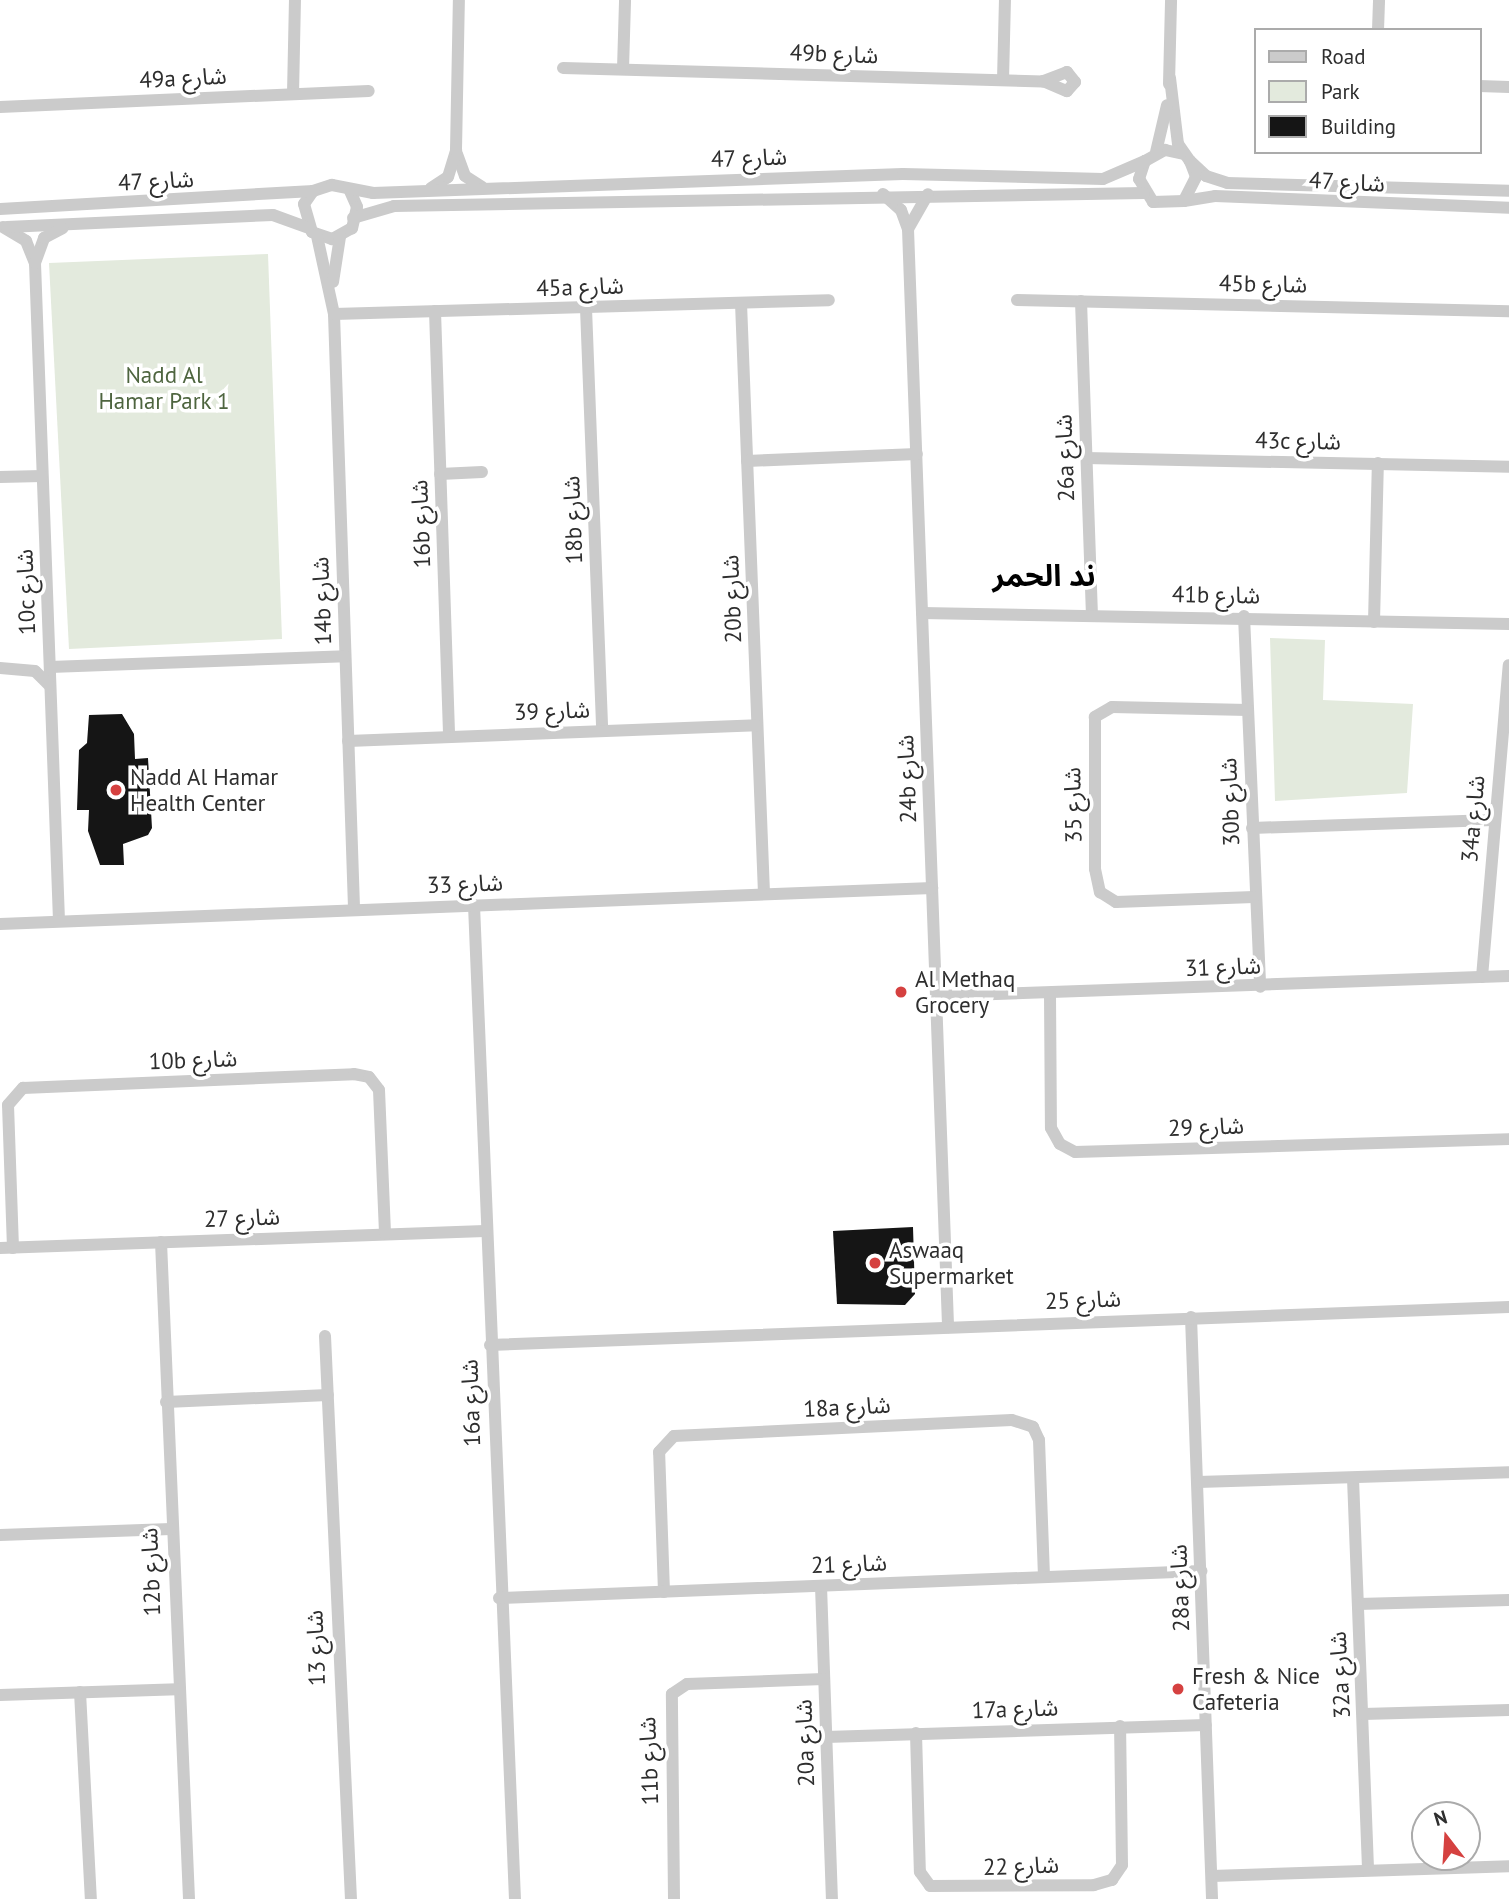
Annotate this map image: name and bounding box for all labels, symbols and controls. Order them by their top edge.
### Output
legend [1254,28,1481,154]
street label: 49b شارع [789,39,879,69]
text: Road [1321,43,1365,70]
street label: 49a شارع [139,62,227,94]
text: Park [1321,78,1360,105]
text: Building [1321,113,1396,140]
street label: شارع 47 [711,143,787,173]
street label: شارع 47 [117,165,195,197]
street label: شارع 47 [1308,166,1386,198]
street label: 45b شارع [1219,269,1307,299]
street label: 45a شارع [536,272,624,302]
park label: Nadd Al Hamar Park 1 [98,361,230,415]
street label: 26a شارع [1050,414,1080,502]
street label: 43c شارع [1255,426,1341,456]
street label: 18b شارع [558,475,588,565]
street label: 16b شارع [406,479,436,569]
street label: 10c شارع [11,548,41,636]
street label: 20b شارع [717,554,747,644]
street label: 14b شارع [307,556,337,646]
district label: ند الحمر [992,557,1096,593]
street label: 41b شارع [1172,580,1260,610]
street label: شارع 39 [514,696,590,726]
street label: 24b شارع [892,734,922,824]
street label: 30b شارع [1215,757,1245,847]
place label: Nadd Al Hamar Health Center [130,763,279,817]
street label: شارع 35 [1059,767,1087,843]
street label: 34a شارع [1455,774,1491,864]
marker: Nadd Al Hamar Health Center [108,782,124,798]
street label: شارع 33 [427,869,503,899]
street label: شارع 31 [1185,952,1261,982]
place label: Al Methaq Grocery [915,965,1015,1019]
marker: Al Methaq Grocery [893,984,909,1000]
street label: 10b شارع [148,1045,238,1075]
street label: شارع 29 [1168,1112,1244,1142]
street label: شارع 27 [204,1203,280,1233]
place label: Aswaaq Supermarket [889,1236,1014,1290]
marker: Aswaaq Supermarket [867,1255,883,1271]
street label: شارع 25 [1045,1285,1121,1315]
street label: 16a شارع [456,1359,486,1447]
street label: 18a شارع [803,1391,891,1423]
street label: 12b شارع [136,1527,166,1617]
street label: 28a شارع [1165,1544,1195,1632]
street label: شارع 21 [811,1549,887,1579]
street label: شارع 13 [301,1610,331,1686]
street label: 32a شارع [1324,1631,1356,1719]
place label: Fresh & Nice Cafeteria [1192,1662,1320,1716]
marker: Fresh & Nice Cafeteria [1170,1681,1186,1697]
street label: 17a شارع [971,1694,1059,1724]
street label: 20a شارع [790,1699,820,1787]
street label: 11b شارع [634,1716,664,1806]
north arrow [1411,1801,1481,1871]
text: N [1431,1805,1450,1831]
street label: شارع 22 [983,1851,1059,1881]

